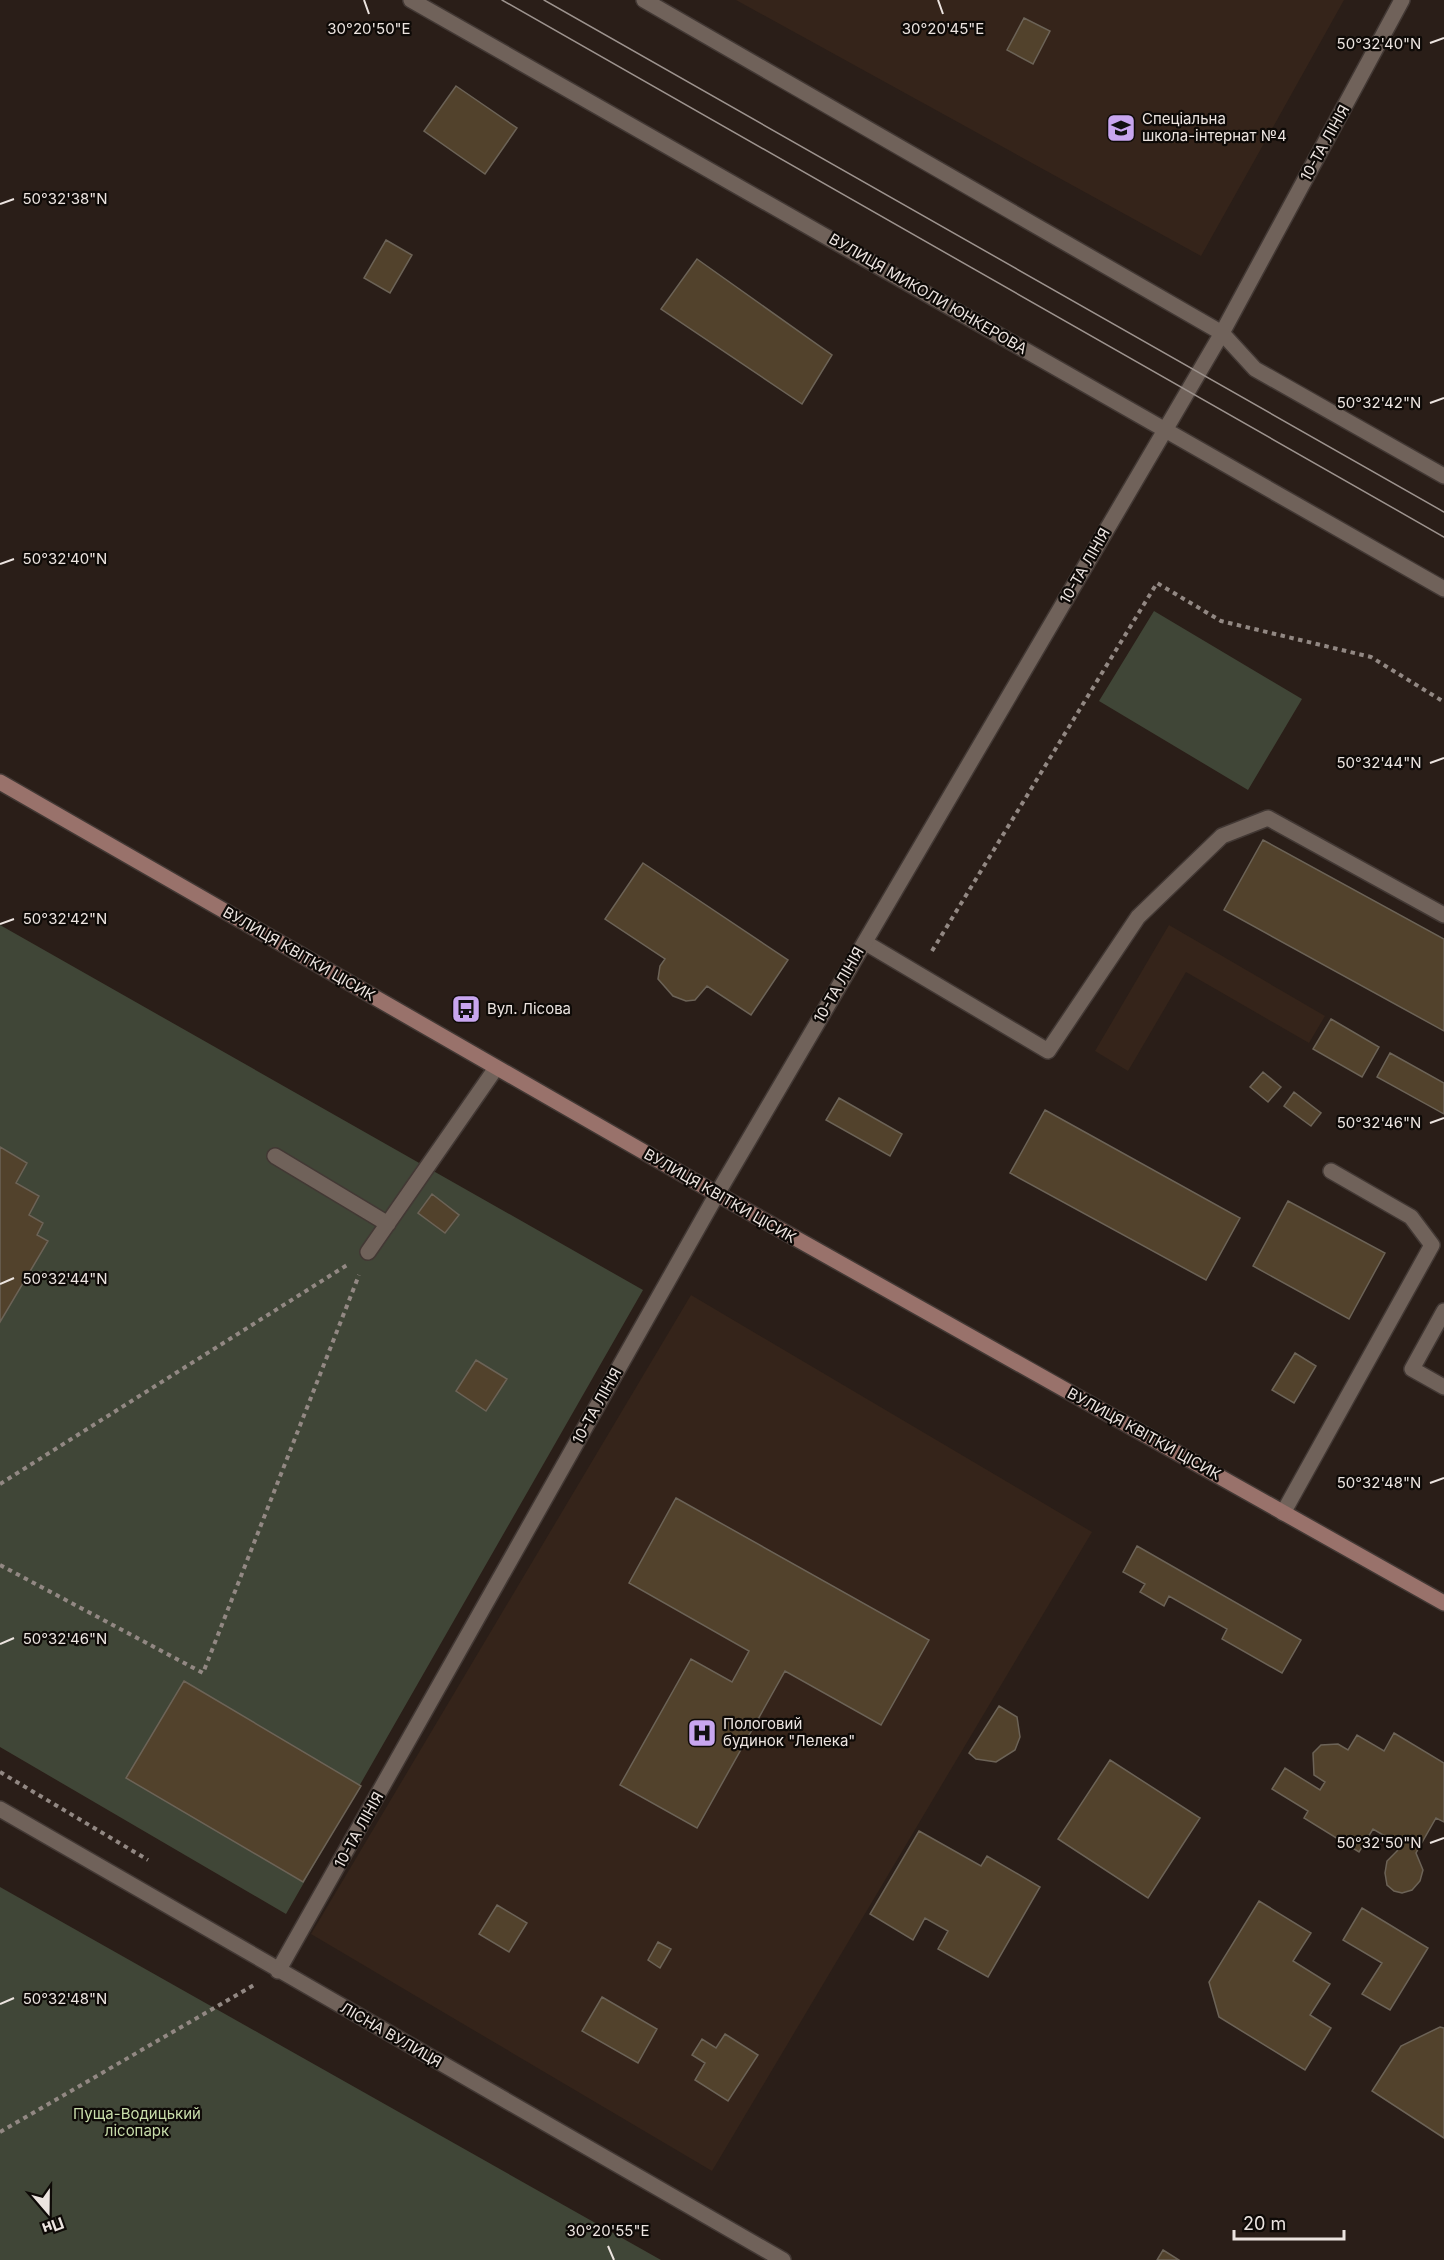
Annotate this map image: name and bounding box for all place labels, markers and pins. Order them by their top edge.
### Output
place label: Спеціальна школа-інтернат №4 [1142,109,1287,145]
school or university icon: Спеціальна школа-інтернат №4 [1105,112,1137,144]
bus stop icon: Вул. Лісова [450,993,482,1025]
place label: Вул. Лісова [487,999,571,1018]
place label: Пологовий будинок "Лелека" [723,1714,855,1750]
hospital icon: Пологовий будинок "Лелека" [686,1717,718,1749]

